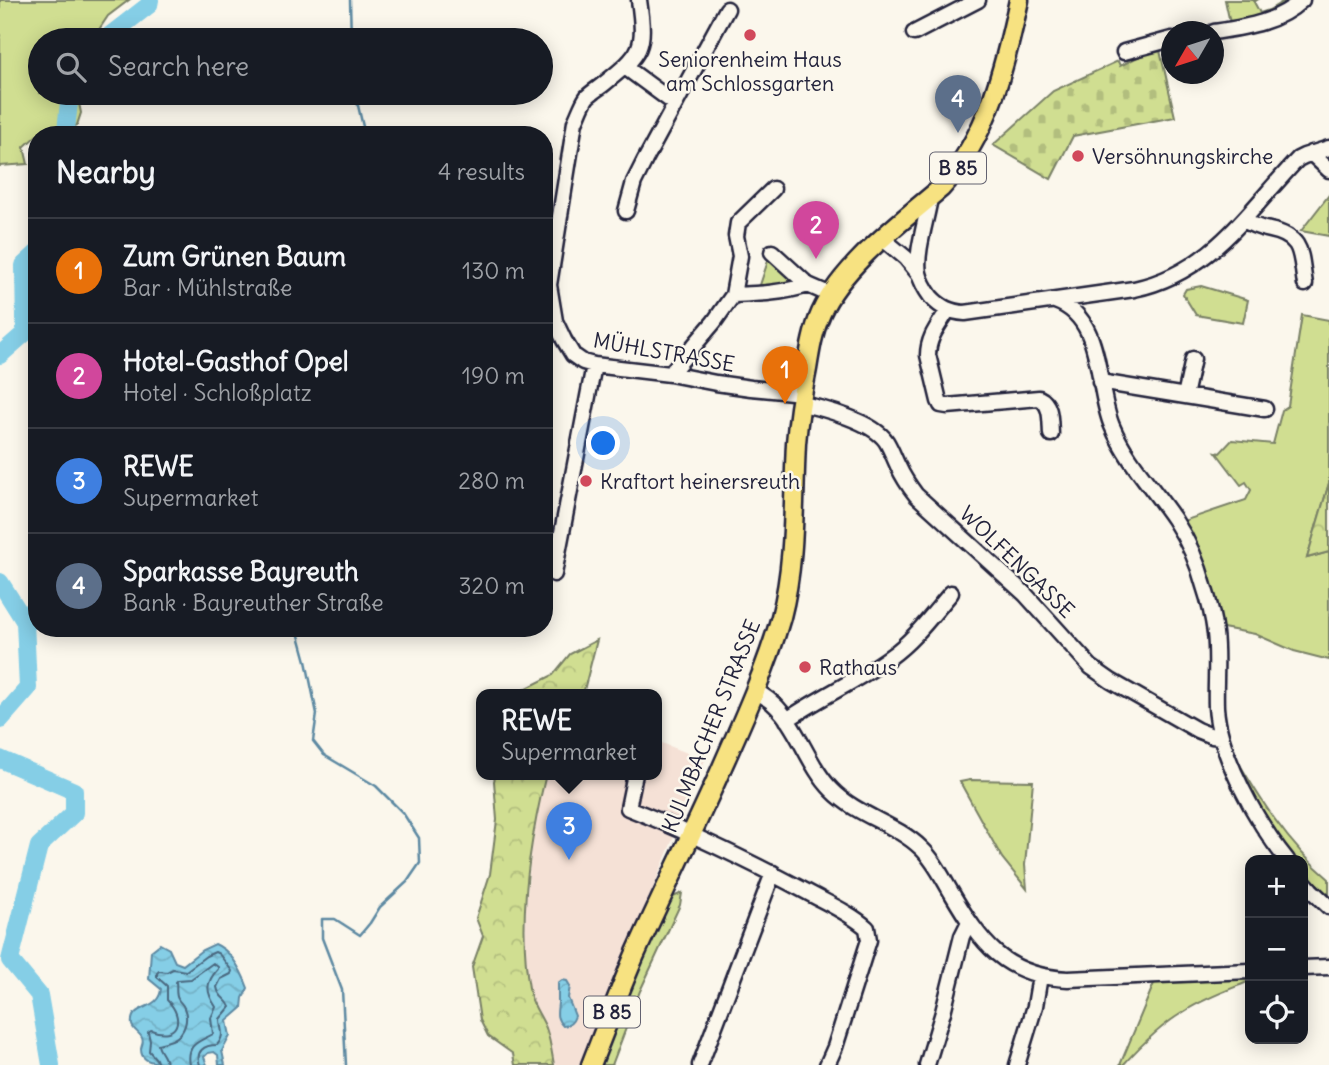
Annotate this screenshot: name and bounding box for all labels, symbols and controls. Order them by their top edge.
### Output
north arrow [1161,21,1224,84]
marker: Seniorenheim Haus am Schlossgarten [742,27,758,43]
search box [28,28,553,105]
place label: Seniorenheim Haus am Schlossgarten [658,46,842,97]
icon: search [52,48,90,86]
text: Search here [108,50,249,83]
pin: 4 [935,75,981,133]
place label: Versöhnungskirche [1092,143,1273,170]
marker: Versöhnungskirche [1070,148,1086,164]
road number: B 85 [930,152,986,184]
text: Nearby [56,153,156,191]
text: 4 results [438,157,525,186]
pin: 2 [793,201,839,259]
text: Zum Grünen Baum [123,240,346,273]
text: 1 [74,256,84,285]
text: 130 m [462,256,525,285]
text: Bar · Mühlstraße [123,273,292,302]
street label: MÜHLSTRASSE [591,326,737,378]
text: Hotel-Gasthof Opel [123,345,349,378]
pin: 1 [762,346,808,404]
text: 2 [73,361,85,390]
text: 190 m [462,361,525,390]
text: Hotel · Schloßplatz [123,378,312,407]
your location [586,426,620,460]
text: REWE [123,450,194,483]
text: 3 [72,466,86,495]
text: 280 m [458,466,525,495]
place label: Kraftort heinersreuth [600,468,800,495]
marker: Kraftort heinersreuth [578,473,594,489]
text: Supermarket [123,483,259,512]
street label: WOLFENGASSE [954,500,1080,624]
text: Sparkasse Bayreuth [123,555,359,588]
text: 4 [72,571,86,600]
text: 320 m [459,571,525,600]
text: Bank · Bayreuther Straße [123,588,384,617]
street label: KULMBACHER STRASSE [656,615,766,837]
place label: Rathaus [819,654,897,681]
marker: Rathaus [797,659,813,675]
popup [476,689,662,780]
text: REWE [501,704,572,737]
text: Supermarket [501,737,637,766]
pin: 3 [546,802,592,860]
map controls [1245,855,1308,1044]
button: + [1245,855,1308,918]
button: − [1245,918,1308,981]
button: locate [1245,981,1308,1044]
road number: B 85 [584,996,640,1028]

